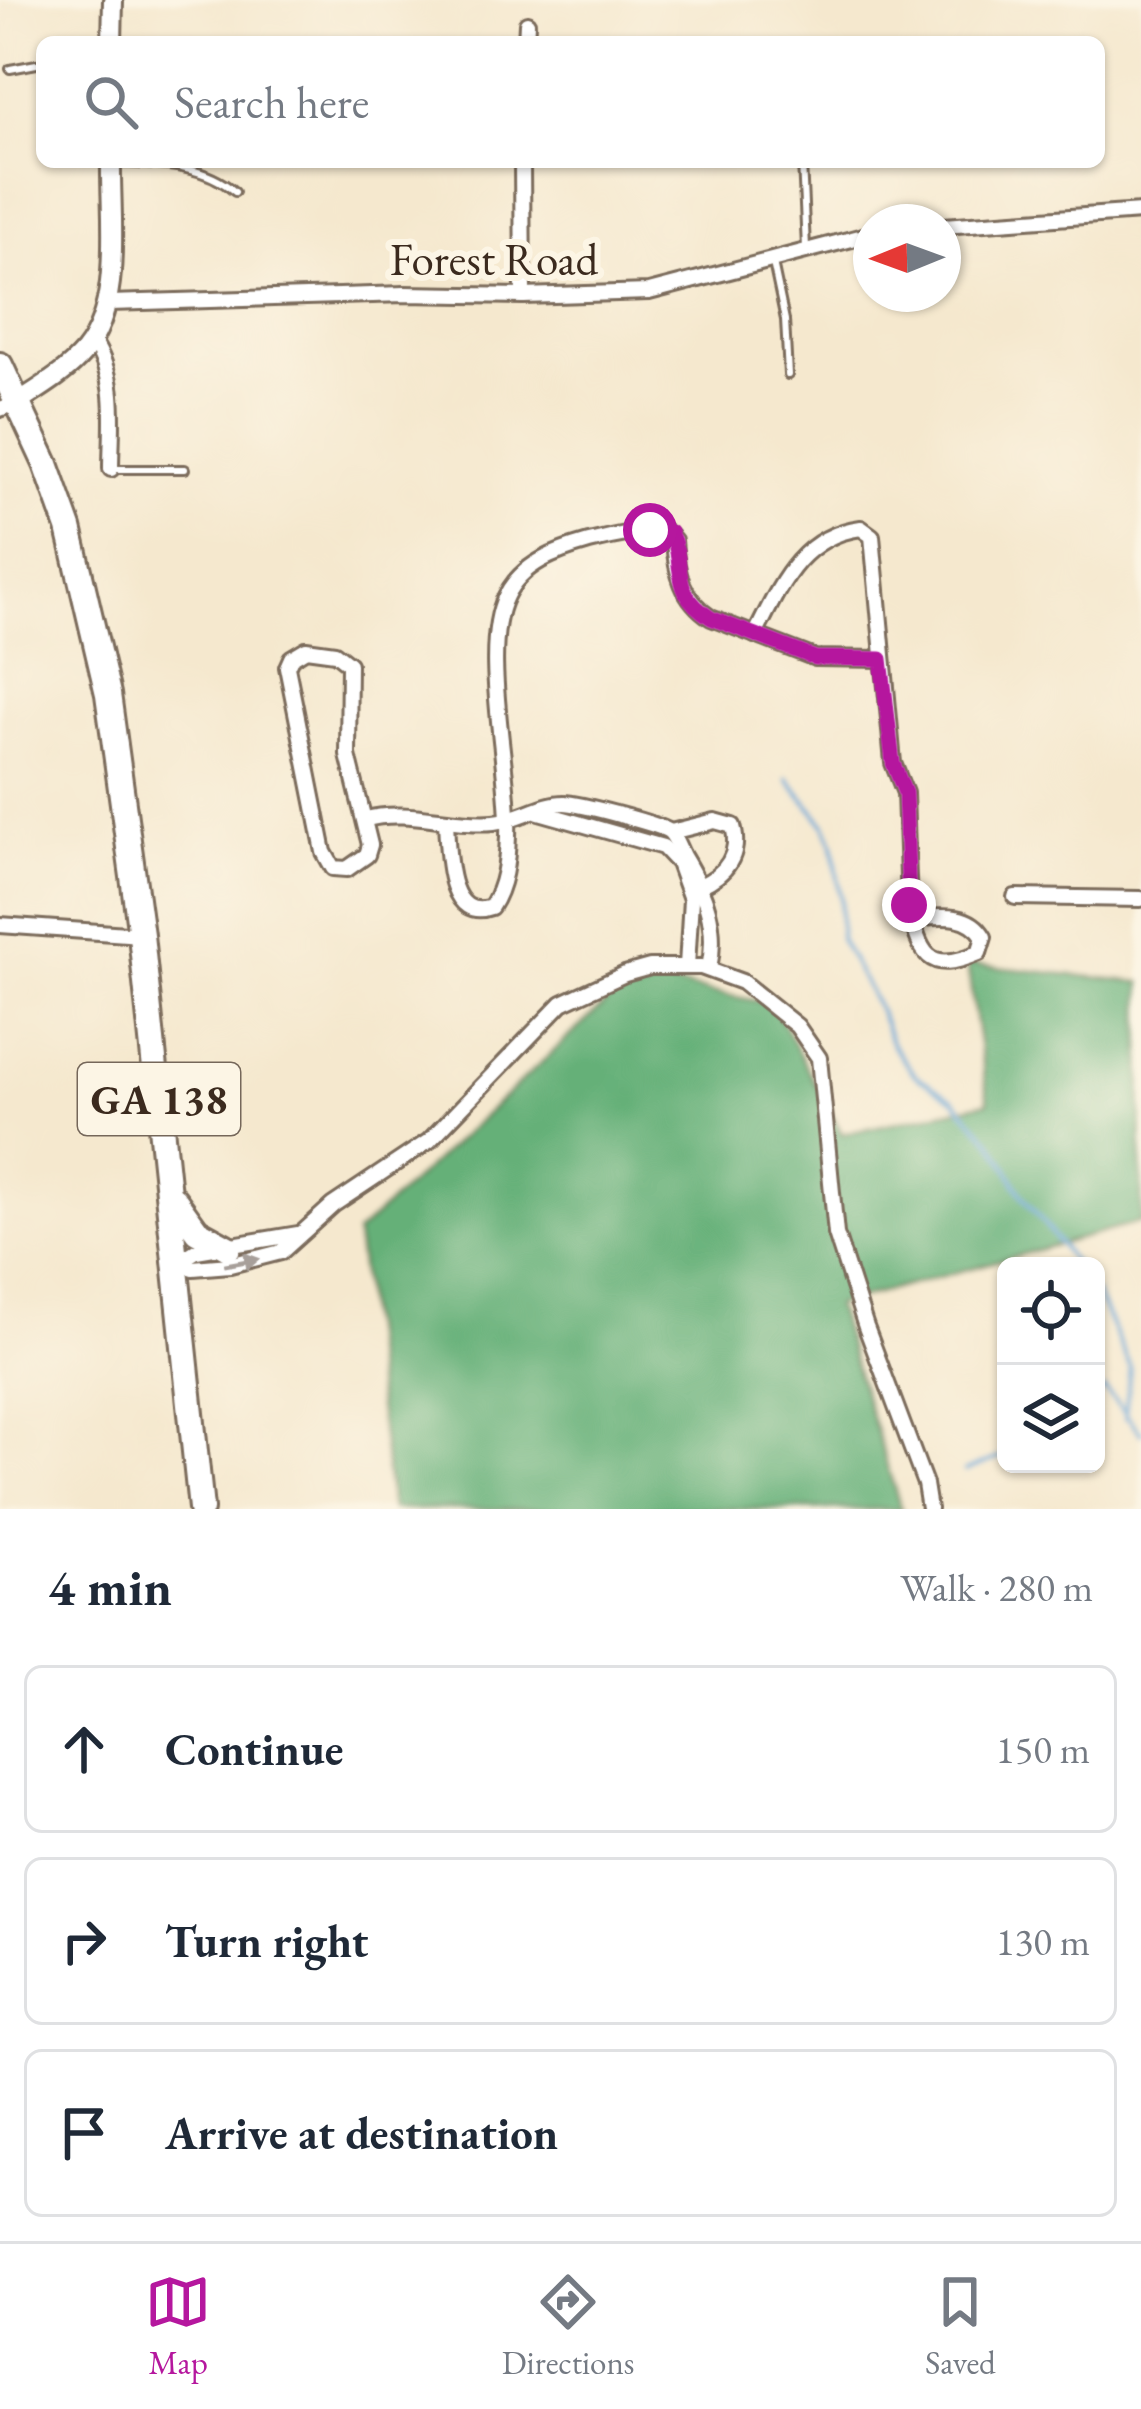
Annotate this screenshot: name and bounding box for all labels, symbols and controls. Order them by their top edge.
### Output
search box [36,36,1105,168]
icon: search [78,69,144,135]
text: Search here [174,73,369,131]
north arrow [853,204,961,312]
street label: Forest Road [390,230,598,288]
route start [623,503,677,557]
route end [882,878,936,932]
road number: GA 138 [78,1063,240,1135]
one-way arrow [224,1253,261,1272]
map controls [997,1257,1105,1473]
button: locate [997,1257,1105,1365]
button: layers [997,1365,1105,1473]
text: 4 min [48,1554,172,1620]
text: Walk · 280 m [900,1562,1093,1613]
icon: ahead [51,1716,117,1782]
text: Continue [165,1720,343,1778]
text: 150 m [996,1724,1090,1775]
icon: right [51,1908,117,1974]
text: Turn right [165,1912,368,1970]
text: 130 m [996,1916,1090,1967]
icon: arrive [51,2100,117,2166]
text: Arrive at destination [165,2104,558,2162]
tab: Map [145,2269,211,2384]
tab: Directions [502,2269,635,2384]
tab: Saved [925,2269,996,2384]

